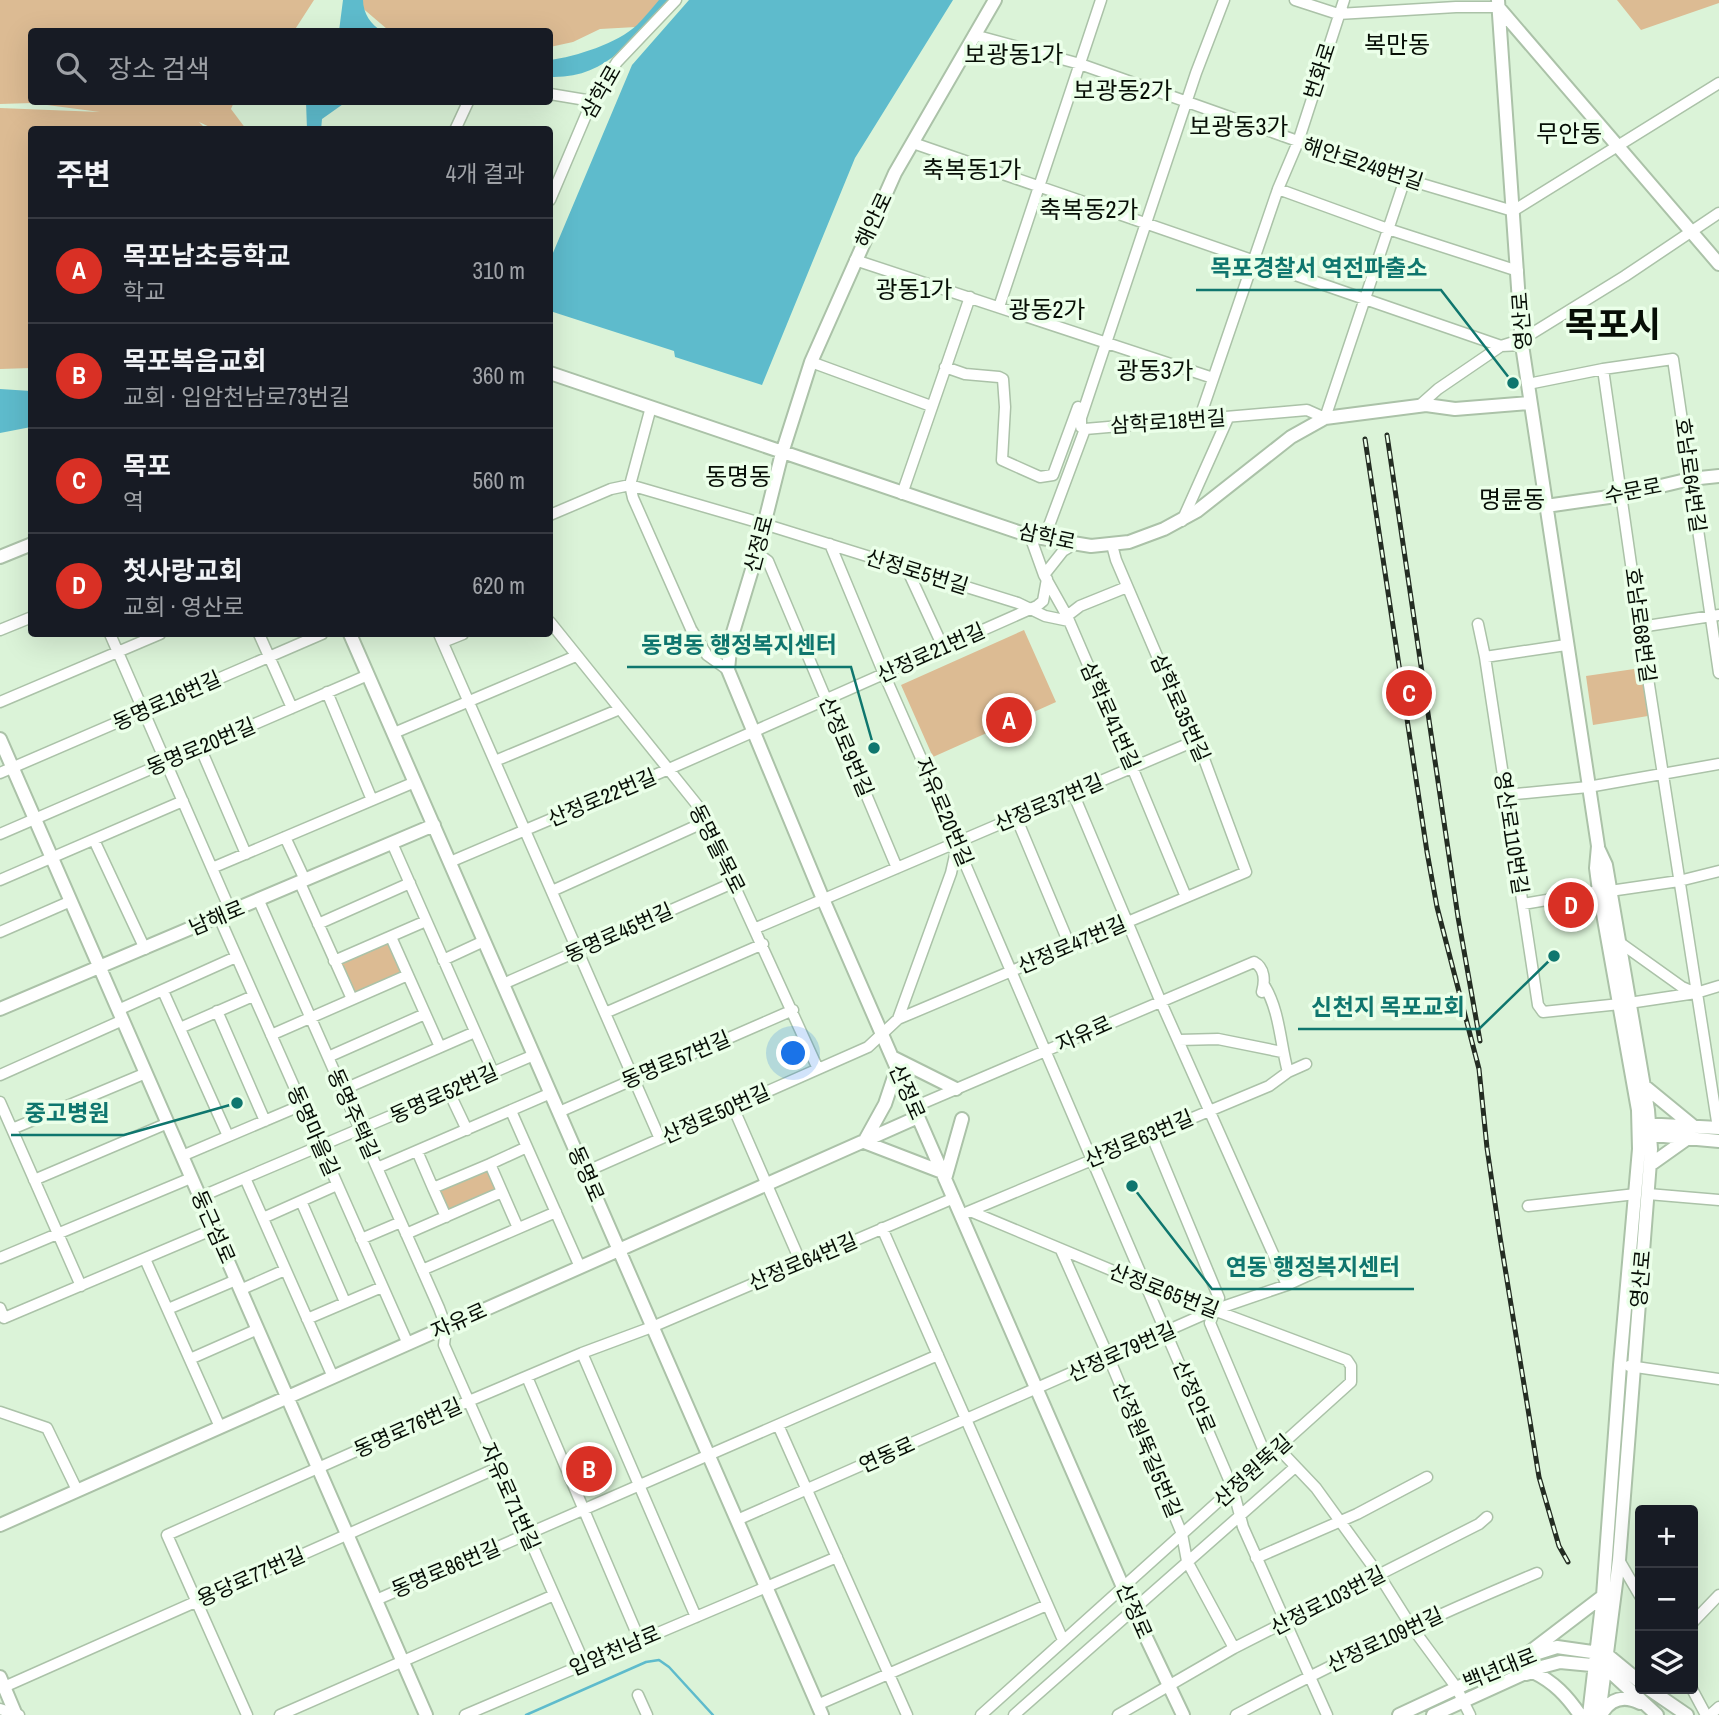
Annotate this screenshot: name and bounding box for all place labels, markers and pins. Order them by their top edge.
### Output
callout: 목포경찰서 역전파출소 [1196,246,1441,290]
callout: 동명동 행정복지센터 [627,623,851,667]
pin: C [1386,667,1432,719]
pin: A [986,694,1032,746]
pin: D [1548,879,1594,931]
callout: 신천지 목포교회 [1298,985,1479,1029]
callout: 중고병원 [11,1091,124,1135]
callout: 연동 행정복지센터 [1212,1245,1414,1289]
pin: B [566,1443,612,1495]

